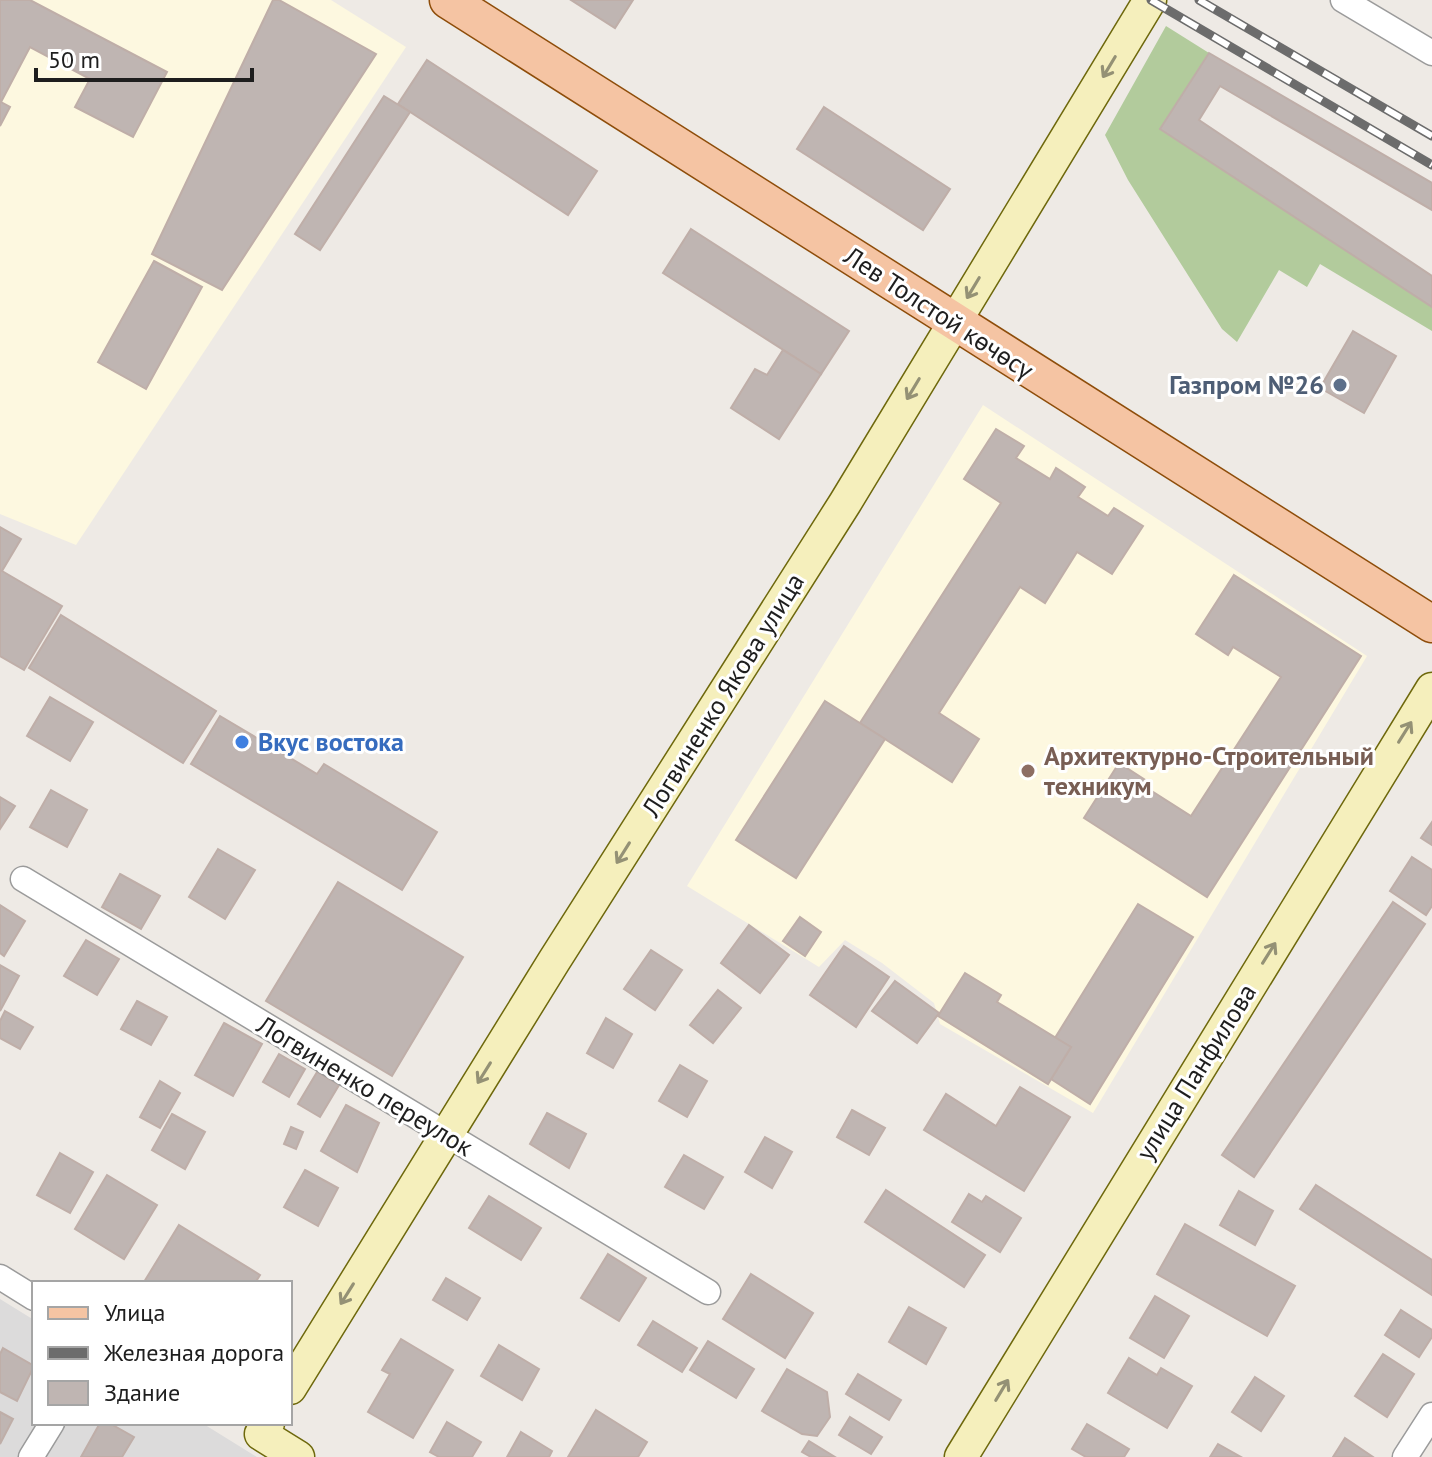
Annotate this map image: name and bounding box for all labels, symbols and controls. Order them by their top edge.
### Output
scale bar [36,32,252,82]
text: 50 m [48,44,100,75]
one-way arrow [1101,55,1117,78]
street label: Лев Толстой көчөсү [837,238,1041,386]
one-way arrow [965,276,981,299]
place label: Газпром №26 [1169,368,1324,401]
marker: Газпром №26 [1331,376,1349,394]
one-way arrow [905,377,921,400]
street label: Логвиненко Якова улица [634,567,811,824]
one-way arrow [1398,721,1414,744]
place label: Вкус востока [258,725,404,758]
marker: Вкус востока [233,733,251,751]
place label: Архитектурно-Строительный техникум [1044,739,1374,802]
marker: Архитектурно-Строительный техникум [1019,762,1037,780]
one-way arrow [614,841,630,864]
one-way arrow [1260,943,1277,965]
street label: улица Панфилова [1128,977,1263,1166]
street label: Логвиненко переулок [250,1007,480,1163]
one-way arrow [476,1061,492,1084]
legend [32,1281,292,1425]
one-way arrow [339,1282,355,1305]
text: Улица [104,1297,165,1328]
text: Железная дорога [103,1337,284,1368]
text: Здание [104,1377,180,1408]
one-way arrow [994,1379,1010,1402]

